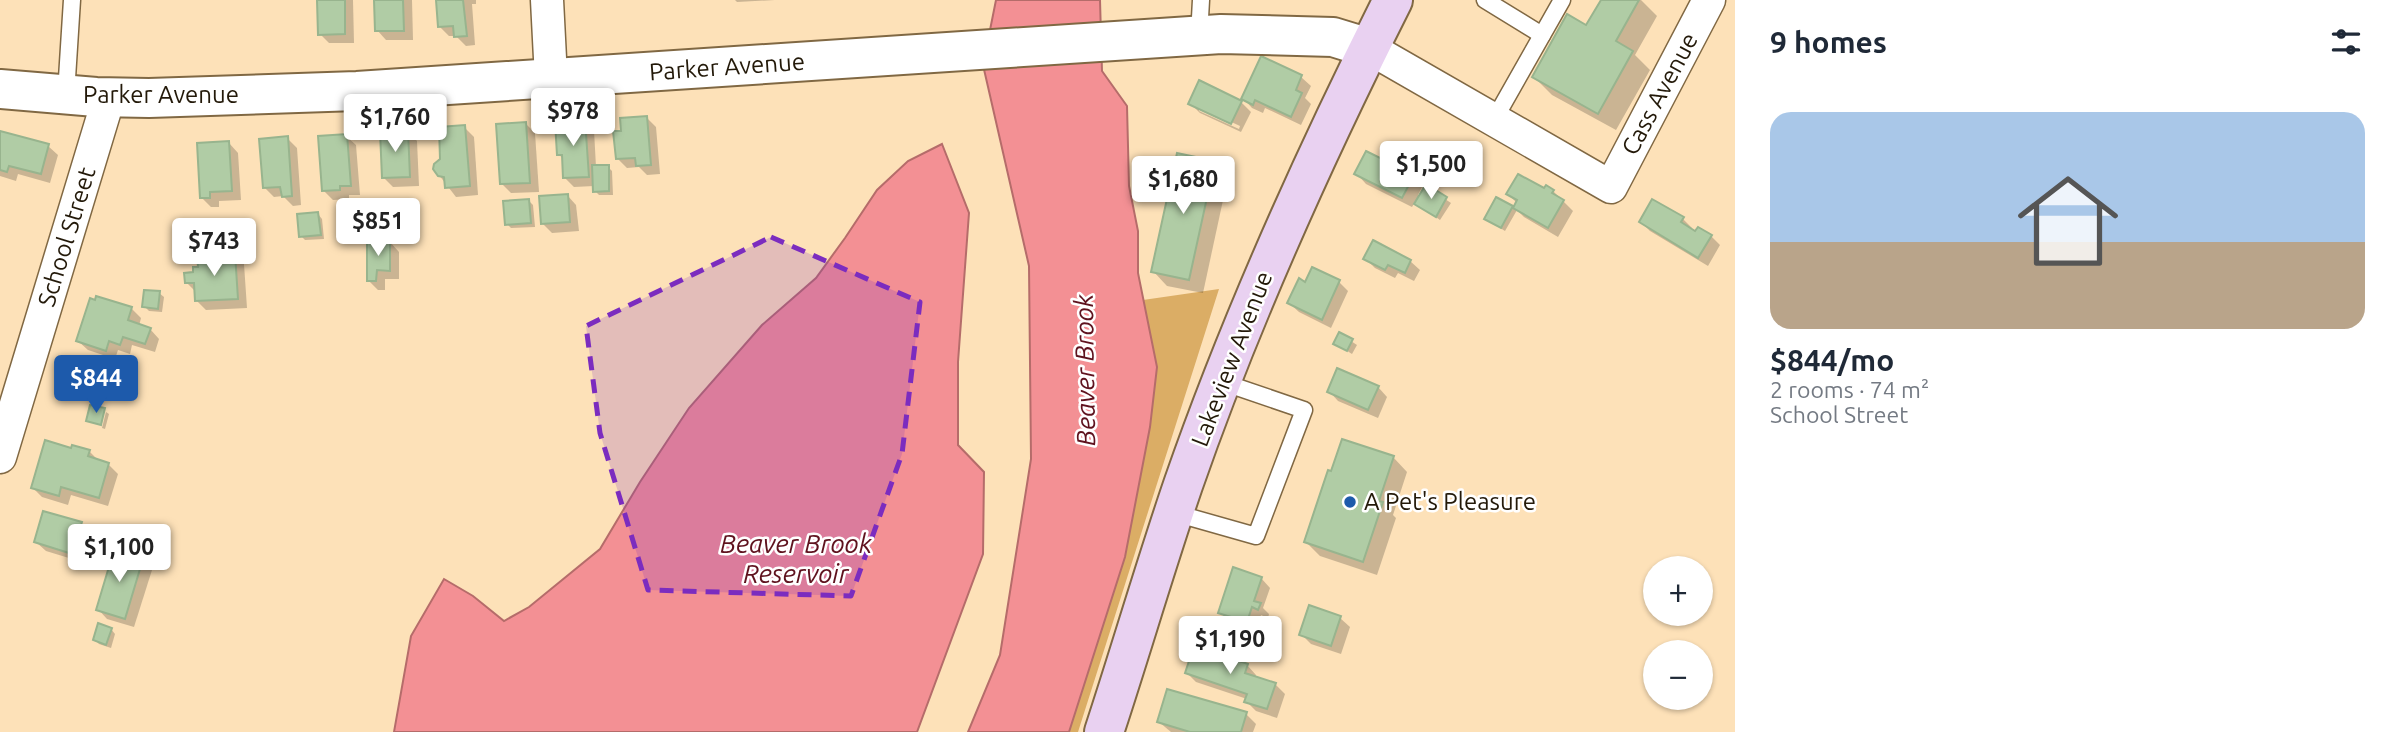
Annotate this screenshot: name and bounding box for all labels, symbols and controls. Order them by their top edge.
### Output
icon: filters [2327,23,2365,61]
text: 9 homes [1770,25,1887,59]
street label: Cass Avenue [1616,28,1703,159]
street label: Parker Avenue [648,48,806,85]
street label: Parker Avenue [83,81,239,108]
pin: $978 [532,88,614,148]
pin: $1,760 [338,94,452,154]
text: $978 [547,98,599,123]
text: $1,760 [360,104,430,129]
pin: $1,500 [1374,142,1488,201]
text: $1,500 [1396,151,1466,176]
pin: $1,680 [1126,156,1240,216]
icon: home [2005,158,2131,284]
street label: School Street [33,163,101,310]
text: $1,680 [1148,166,1218,191]
pin: $851 [337,198,419,258]
text: $851 [352,208,404,233]
pin: $743 [173,218,255,278]
text: $743 [188,228,240,253]
street label: Lakeview Avenue [1186,267,1277,450]
water label: Beaver Brook [1069,293,1100,446]
text: $844/mo [1770,343,1894,377]
pin: $844 [55,356,137,415]
text: $844 [70,365,122,390]
text: 2 rooms · 74 m² [1770,377,1929,402]
text: School Street [1770,402,1908,427]
place label: A Pet's Pleasure [1364,488,1536,515]
marker: A Pet's Pleasure [1342,494,1358,510]
pin: $1,100 [62,524,176,584]
water label: Beaver Brook Reservoir [720,529,873,588]
text: $1,100 [84,534,154,559]
map controls [1643,556,1713,710]
button: + [1643,556,1713,626]
pin: $1,190 [1173,616,1287,676]
text: $1,190 [1195,626,1265,651]
button: − [1643,640,1713,710]

